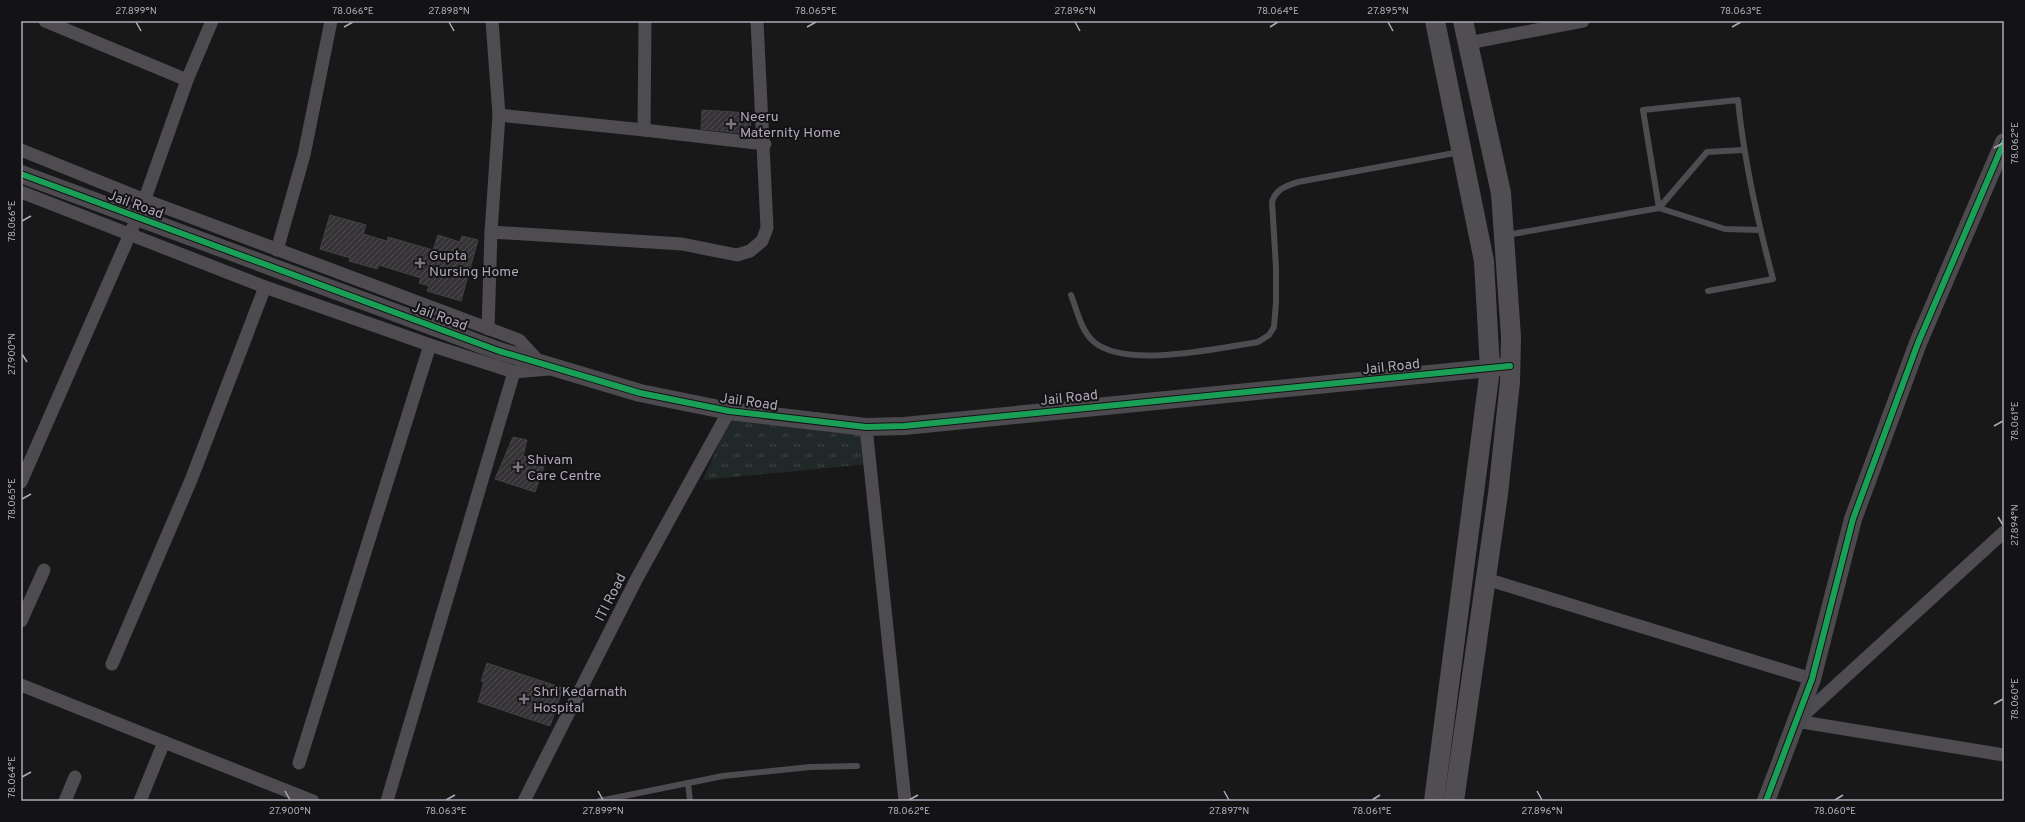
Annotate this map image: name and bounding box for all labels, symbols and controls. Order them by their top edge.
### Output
text: 27.899°N [115,5,157,18]
text: 78.066°E [332,5,374,18]
text: 27.898°N [428,5,470,18]
text: 78.065°E [795,5,837,18]
text: 27.896°N [1054,5,1096,18]
text: 78.064°E [1257,5,1299,18]
text: 27.895°N [1367,5,1409,18]
text: 78.063°E [1720,5,1762,18]
place label: Neeru Maternity Home [740,109,841,142]
marker: Neeru Maternity Home [725,118,737,130]
text: 78.062°E [2009,122,2022,164]
street label: Jail Road [105,188,166,223]
text: 78.066°E [6,200,19,242]
place label: Gupta Nursing Home [429,248,519,281]
marker: Gupta Nursing Home [414,257,426,269]
street label: Jail Road [409,300,470,335]
text: 27.900°N [6,333,19,375]
street label: Jail Road [1361,356,1421,379]
street label: Jail Road [1039,387,1099,410]
street label: Jail Road [719,390,779,415]
text: 78.061°E [2009,401,2022,441]
place label: Shivam Care Centre [527,452,601,485]
marker: Shivam Care Centre [512,461,524,473]
text: 78.065°E [6,478,19,520]
text: 27.894°N [2009,504,2022,546]
street label: ITI Road [592,571,631,625]
text: 78.060°E [2009,678,2022,720]
place label: Shri Kedarnath Hospital [533,684,627,717]
marker: Shri Kedarnath Hospital [518,693,530,705]
text: 78.064°E [6,756,19,798]
text: 27.900°N [269,805,311,818]
text: 78.063°E [425,805,467,818]
text: 27.899°N [582,805,624,818]
text: 78.062°E [888,805,930,818]
text: 27.897°N [1209,805,1249,818]
text: 78.061°E [1352,805,1392,818]
text: 27.896°N [1521,805,1563,818]
text: 78.060°E [1814,805,1856,818]

